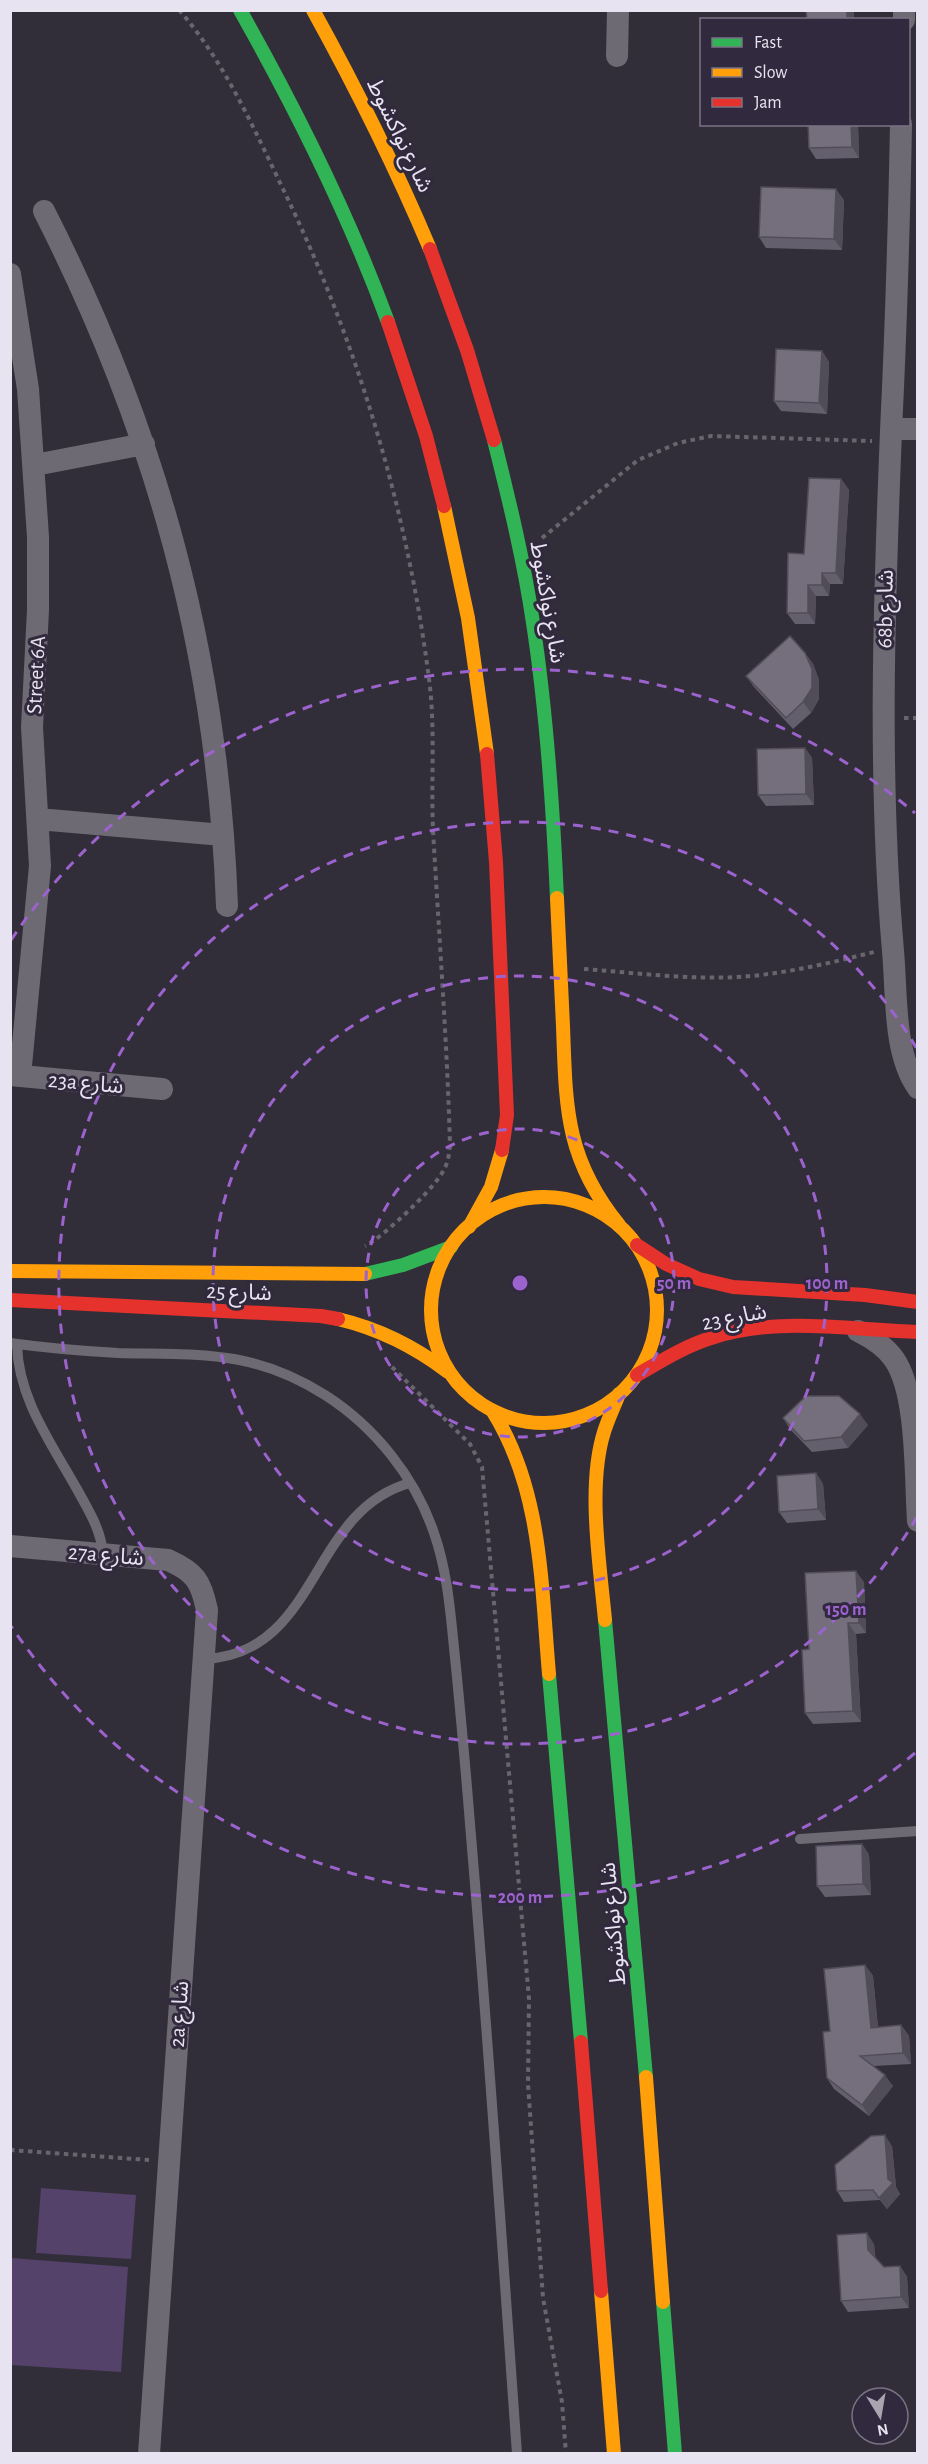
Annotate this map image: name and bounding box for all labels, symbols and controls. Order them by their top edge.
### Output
legend [700,18,910,126]
text: Fast [754,34,782,52]
text: Slow [754,64,787,82]
street label: شارع نواكشوط [359,75,437,198]
text: Jam [754,94,782,112]
street label: شارع نواكشوط [522,539,570,666]
street label: 68b شارع [873,570,902,649]
street label: Street 6A [23,635,49,715]
street label: 23a شارع [47,1069,125,1102]
centre of rings [510,1273,530,1293]
text: 50 m [657,1275,691,1293]
text: 100 m [806,1275,848,1293]
street label: شارع 25 [206,1280,272,1309]
street label: شارع 23 [700,1300,769,1339]
street label: 27a شارع [67,1541,145,1574]
text: 150 m [826,1601,866,1619]
street label: شارع نواكشوط [597,1861,634,1986]
text: 200 m [498,1889,542,1907]
street label: 2a شارع [166,1980,197,2048]
north arrow [850,2386,910,2446]
text: N [876,2421,890,2439]

